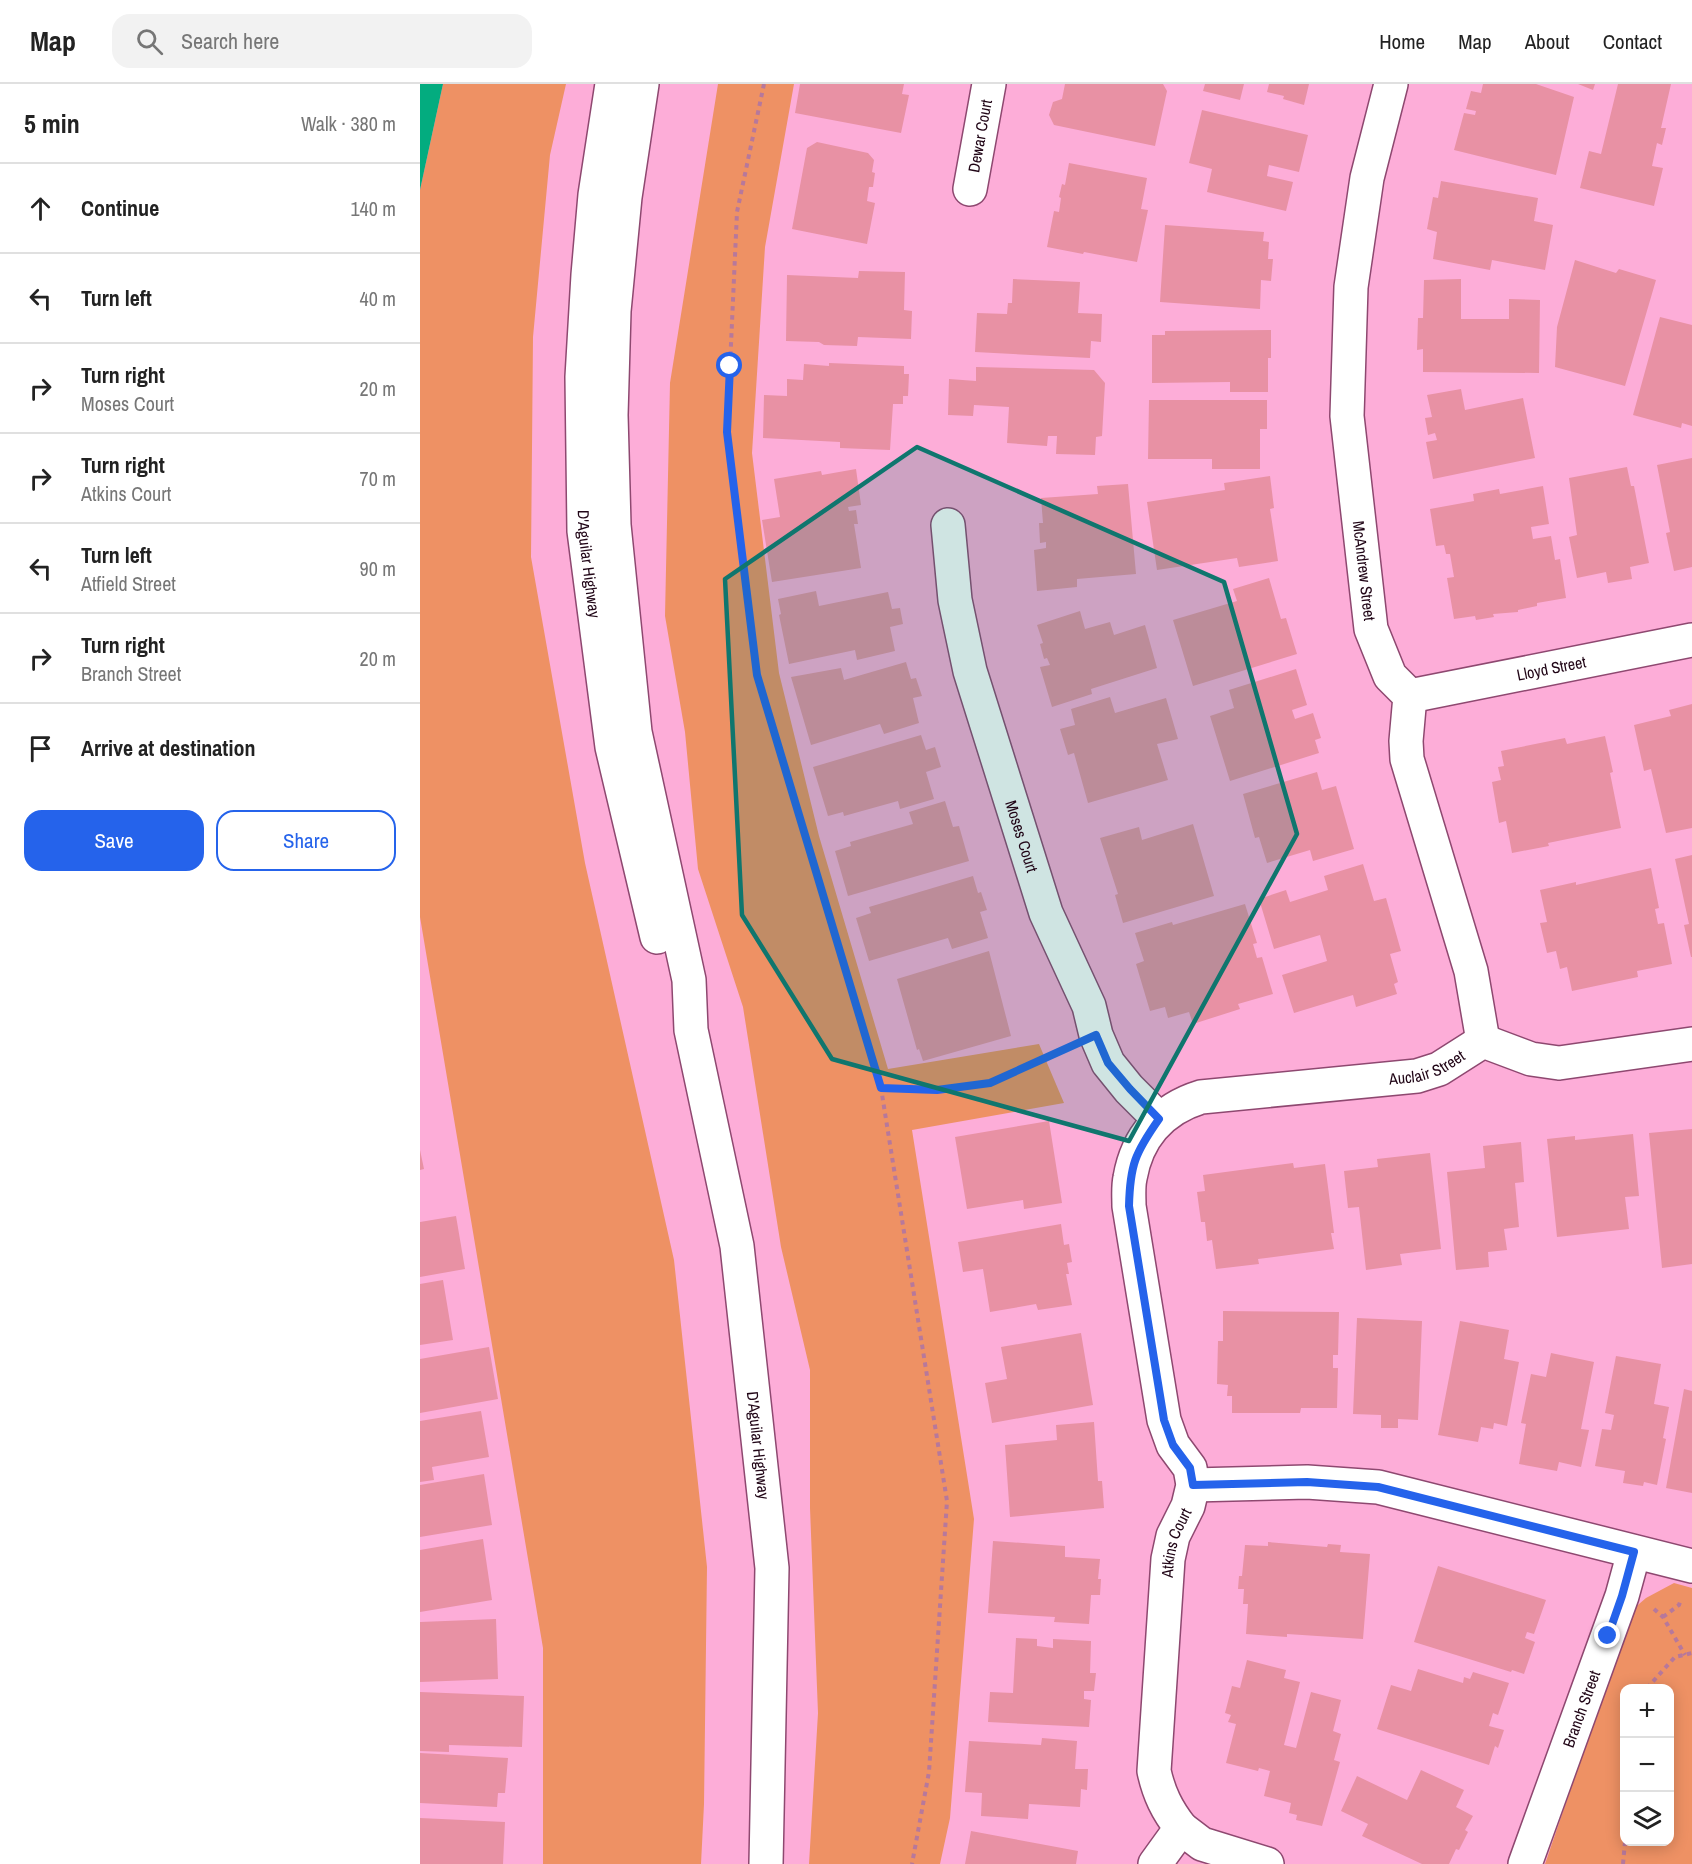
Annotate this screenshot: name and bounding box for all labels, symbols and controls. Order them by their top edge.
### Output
search box [112,14,532,68]
text: Map [30,22,76,60]
icon: search [133,25,166,58]
text: Search here [181,26,279,56]
text: Home [1379,27,1425,56]
text: Map [1458,27,1492,56]
text: About [1525,27,1570,56]
text: Contact [1603,27,1662,56]
street label: Dewar Court [962,97,997,174]
text: 5 min [24,106,80,141]
text: Walk · 380 m [301,110,396,137]
icon: ahead [24,192,57,225]
text: Continue [81,193,159,223]
text: 140 m [350,195,396,222]
icon: left [24,282,57,315]
text: Turn left [81,283,152,313]
text: 40 m [360,285,396,312]
route start [716,352,742,378]
text: Turn right [81,360,165,390]
icon: right [24,372,57,405]
text: 20 m [360,375,396,402]
text: Moses Court [81,390,174,417]
text: Turn right [81,450,165,480]
icon: right [24,462,57,495]
text: 70 m [360,465,396,492]
text: Atkins Court [81,480,171,507]
street label: D'Aguilar Highway [573,510,606,620]
street label: McAndrew Street [1348,520,1381,622]
text: Turn left [81,540,152,570]
icon: left [24,552,57,585]
text: 90 m [360,555,396,582]
text: Atfield Street [81,570,176,597]
text: Turn right [81,630,165,660]
icon: right [24,642,57,675]
text: 20 m [360,645,396,672]
street label: Lloyd Street [1515,650,1588,686]
text: Branch Street [81,660,181,687]
icon: arrive [24,732,57,765]
text: Arrive at destination [81,733,255,763]
street label: Moses Court [1000,797,1044,875]
button: Save [24,810,204,871]
button: Share [216,810,396,871]
street label: Auclair Street [1387,1044,1469,1090]
street label: D'Aguilar Highway [742,1390,775,1501]
street label: Atkins Court [1156,1504,1196,1579]
route end [1594,1622,1620,1648]
street label: Branch Street [1557,1667,1605,1750]
map controls [1620,1684,1674,1846]
button: + [1620,1684,1674,1738]
button: − [1620,1738,1674,1792]
button: layers [1620,1792,1674,1846]

